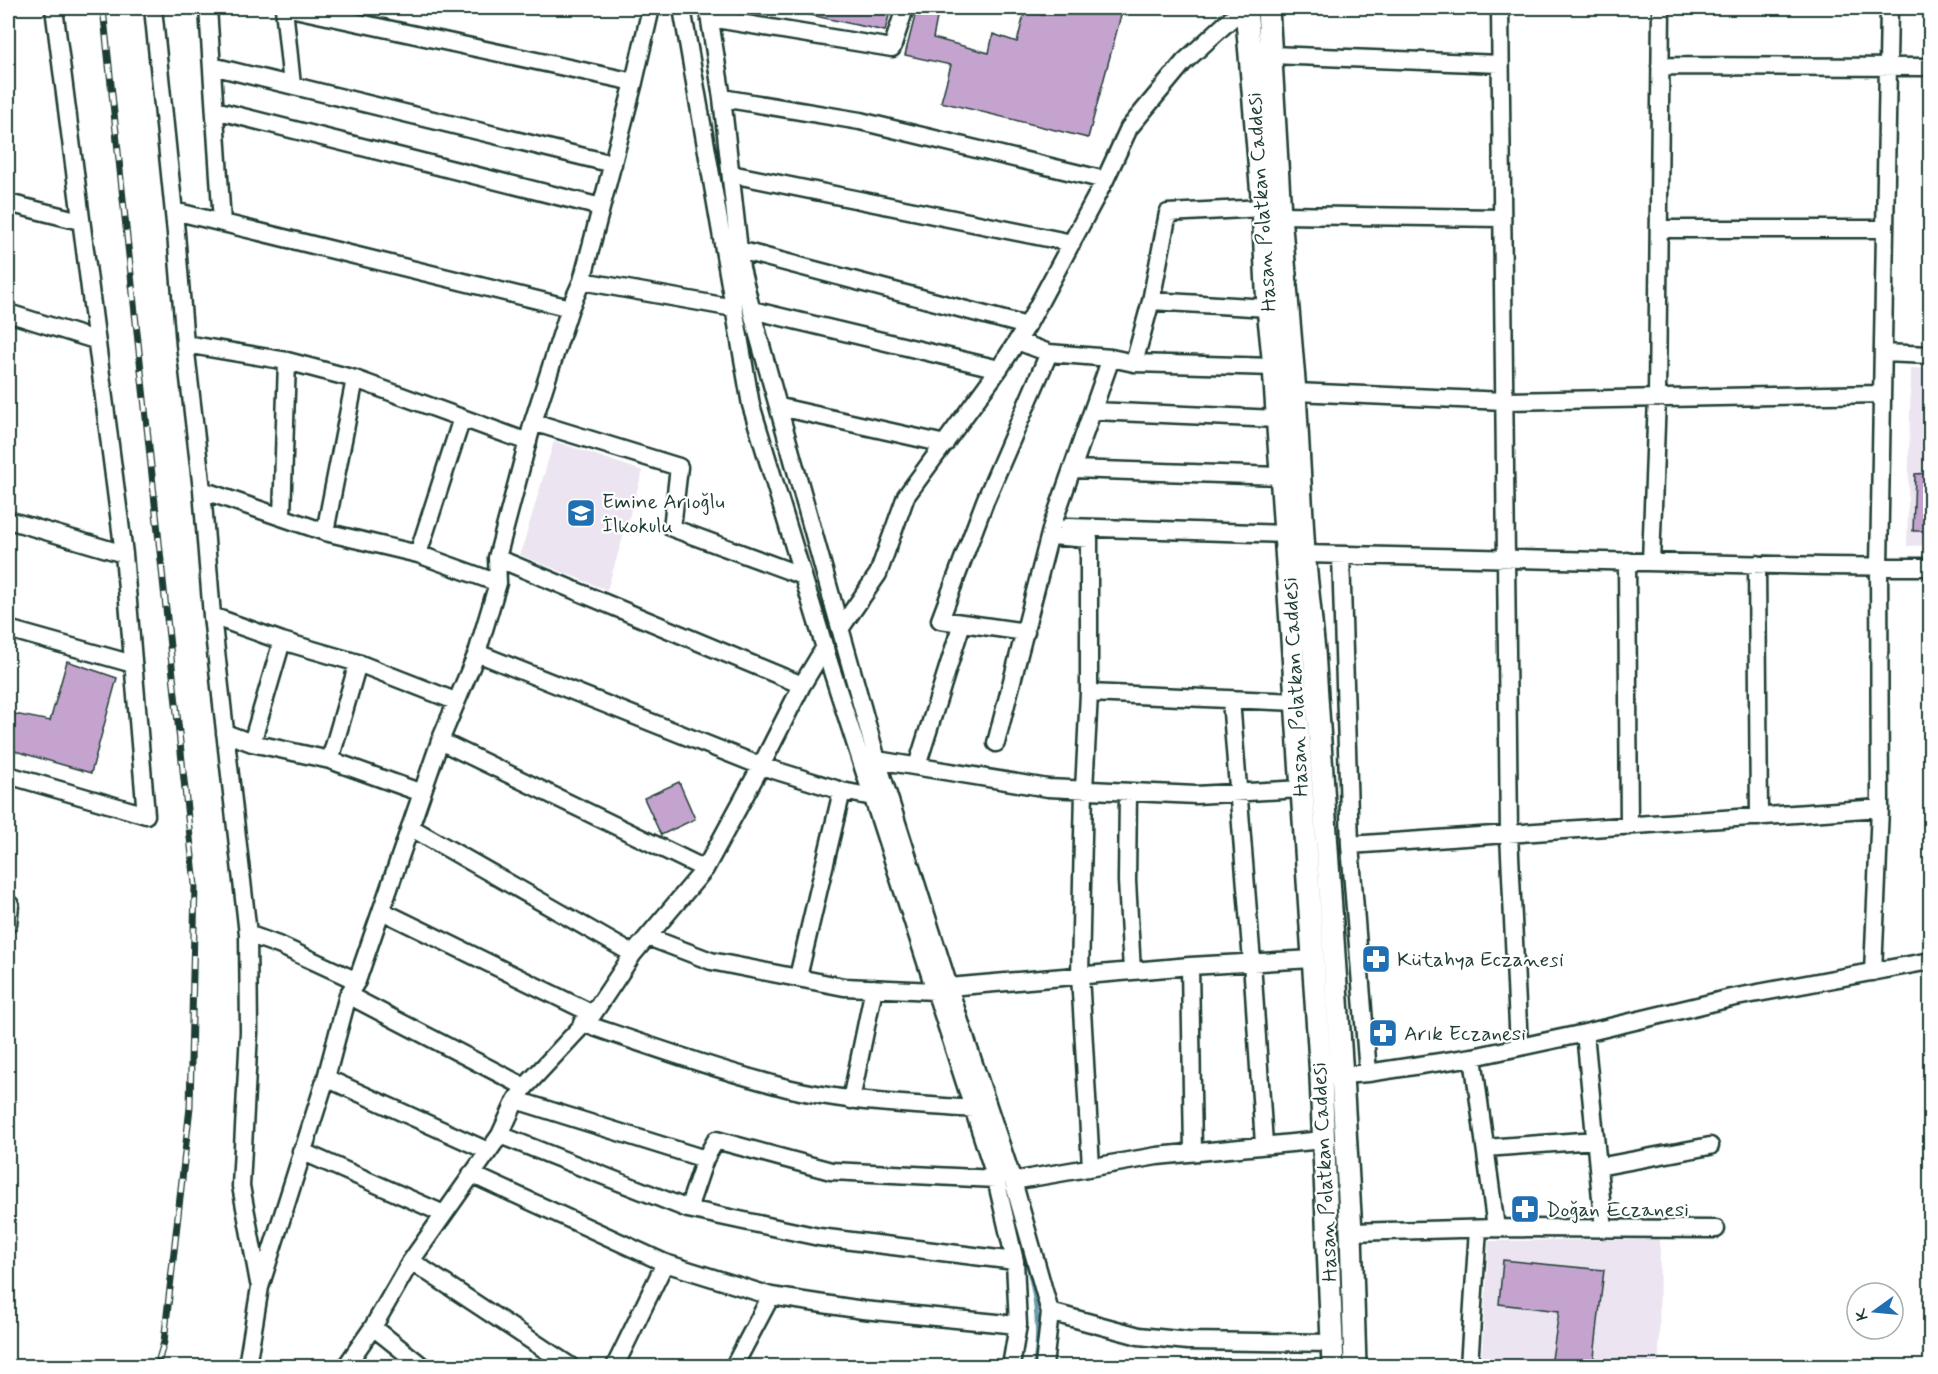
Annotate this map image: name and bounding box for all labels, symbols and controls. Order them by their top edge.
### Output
street label: Hasan Polatkan Caddesi [1240,91,1284,313]
place label: Emine Arıoğlu İlkokulu [602,488,725,540]
school or university icon: Emine Arıoğlu İlkokulu [565,497,597,529]
street label: Hasan Polatkan Caddesi [1276,576,1316,797]
pharmacy icon: Kütahya Eczanesi [1360,943,1392,975]
place label: Kütahya Eczanesi [1397,946,1564,974]
pharmacy icon: Arık Eczanesi [1367,1017,1399,1049]
place label: Arık Eczanesi [1404,1020,1526,1048]
street label: Hasan Polatkan Caddesi [1305,1061,1345,1282]
pharmacy icon: Doğan Eczanesi [1509,1193,1541,1225]
place label: Doğan Eczanesi [1546,1196,1689,1224]
north arrow [1845,1281,1905,1341]
text: K [1850,1306,1874,1323]

